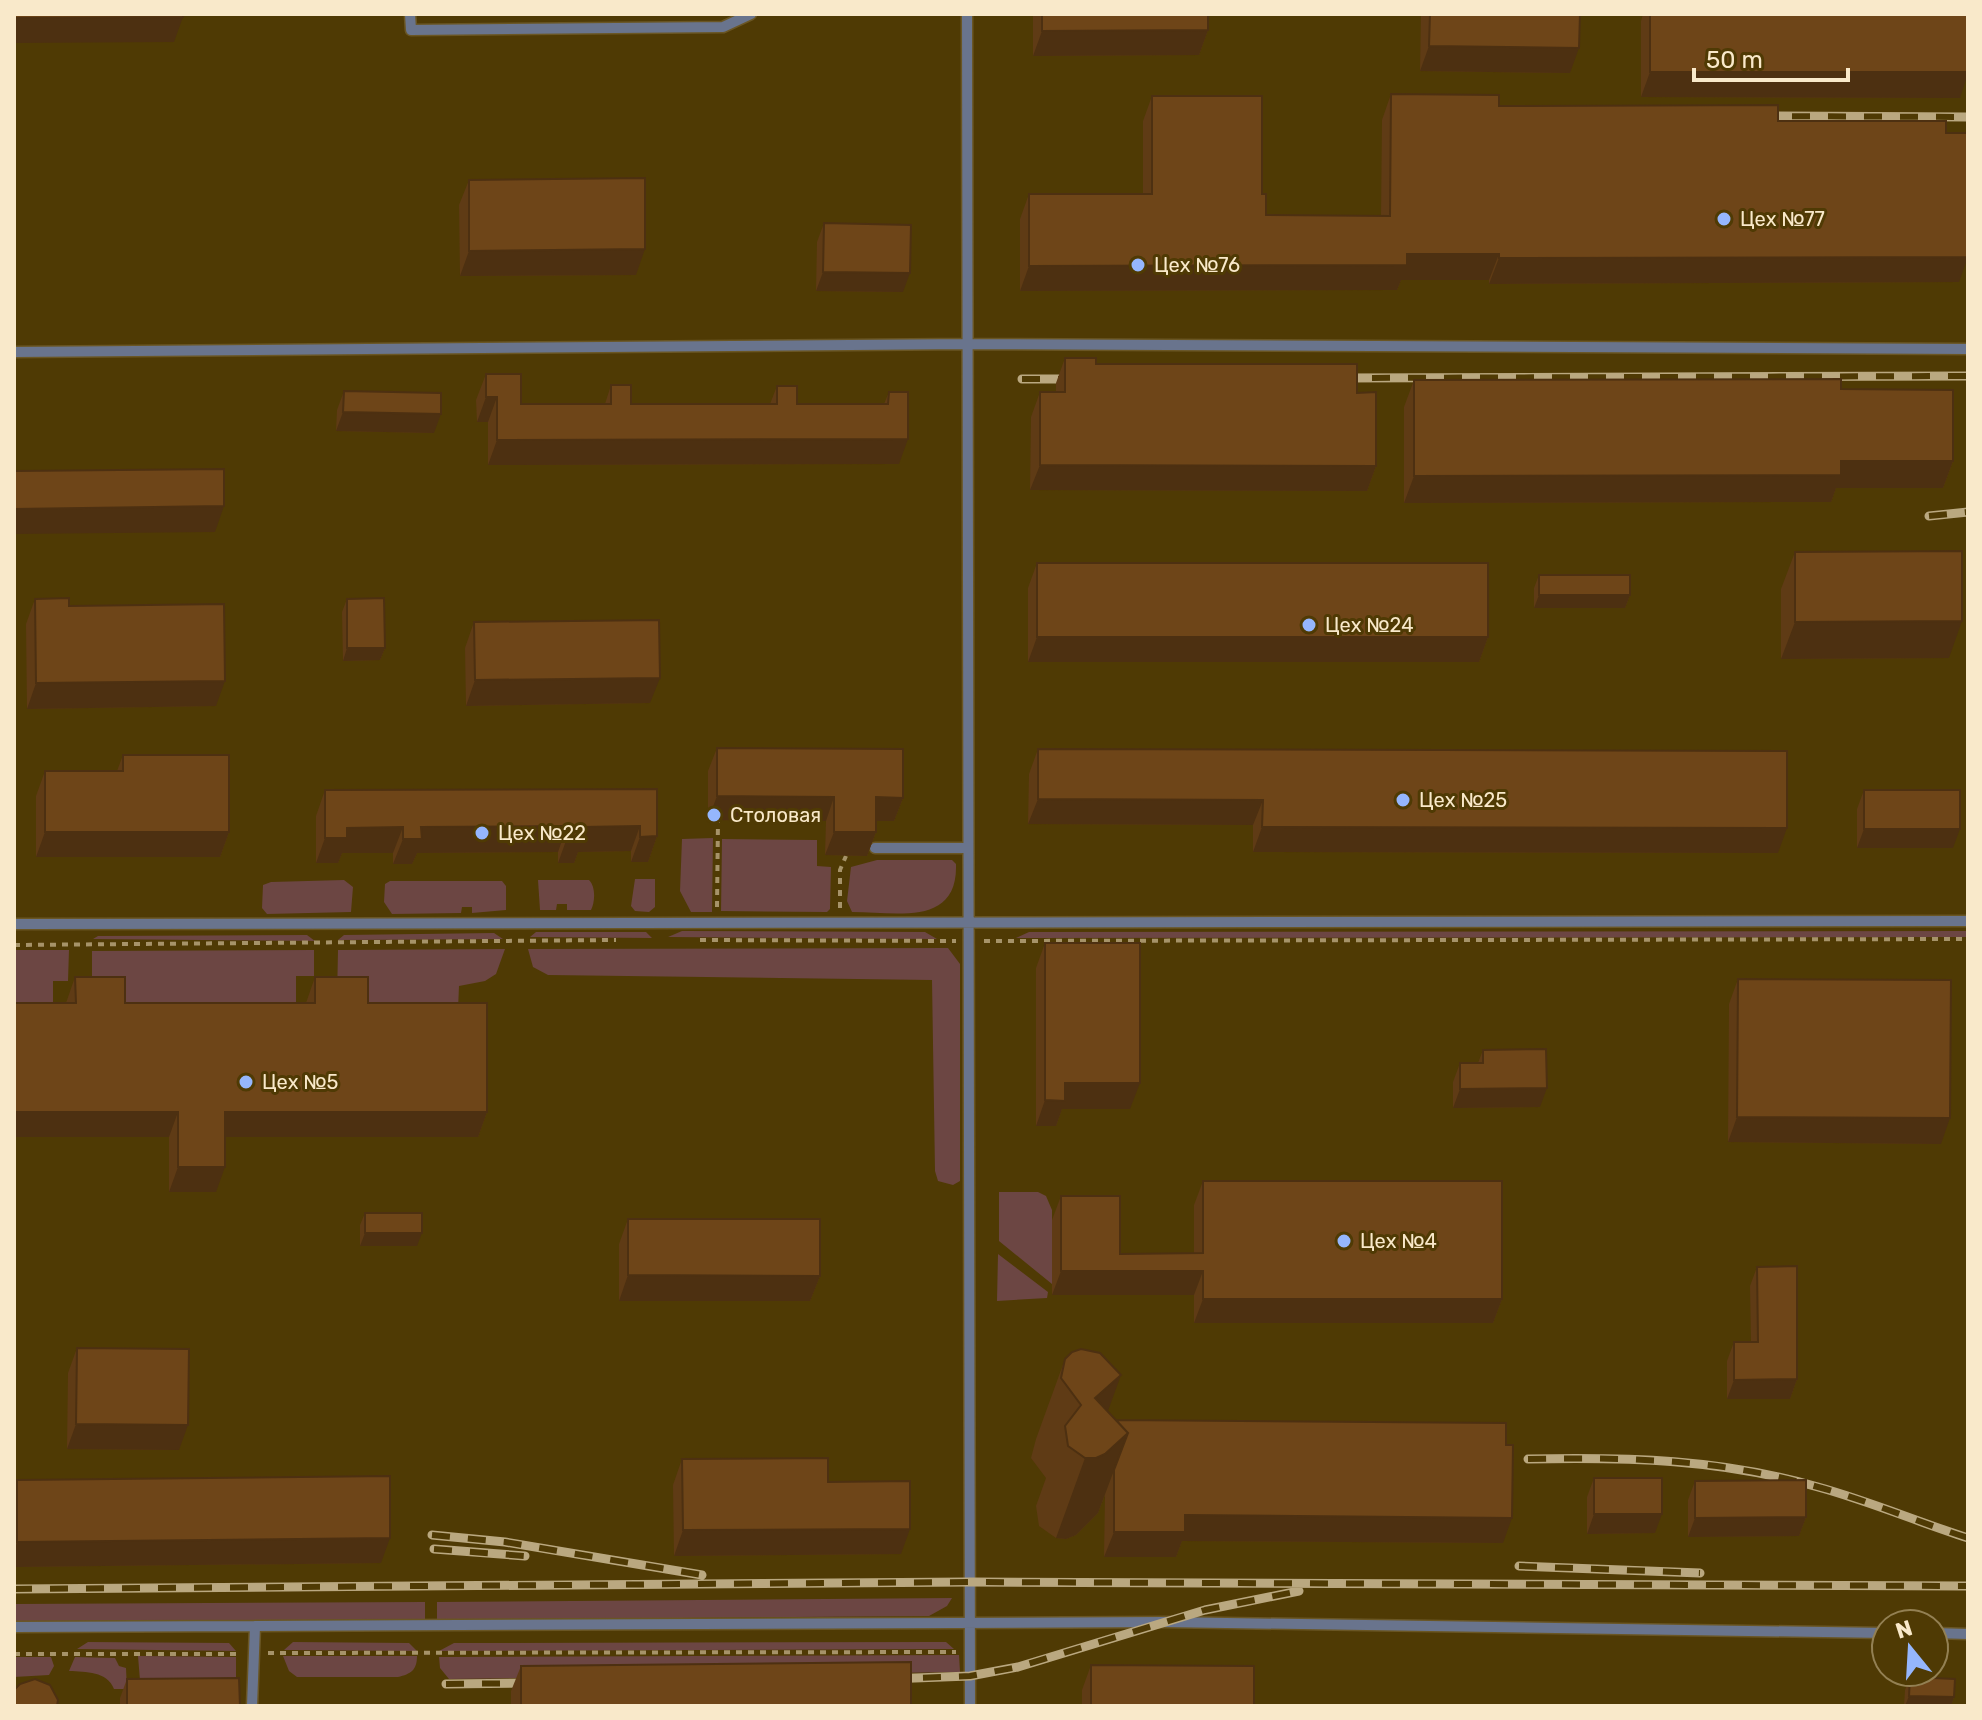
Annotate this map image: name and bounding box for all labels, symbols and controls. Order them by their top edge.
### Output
scale bar [1694,32,1848,82]
text: 50 m [1706,46,1763,74]
place label: Цех №77 [1740,207,1825,231]
marker: Цех №77 [1715,210,1733,228]
place label: Цех №76 [1154,253,1240,277]
marker: Цех №76 [1129,256,1147,274]
place label: Цех №24 [1325,613,1414,637]
marker: Цех №24 [1300,616,1318,634]
place label: Цех №25 [1419,788,1507,812]
marker: Цех №25 [1394,791,1412,809]
place label: Столовая [730,803,821,827]
marker: Столовая [705,806,723,824]
place label: Цех №22 [498,821,586,845]
marker: Цех №22 [473,824,491,842]
place label: Цех №5 [262,1070,339,1094]
marker: Цех №5 [237,1073,255,1091]
place label: Цех №4 [1360,1229,1437,1253]
marker: Цех №4 [1335,1232,1353,1250]
north arrow [1870,1608,1950,1688]
text: N [1892,1614,1916,1645]

